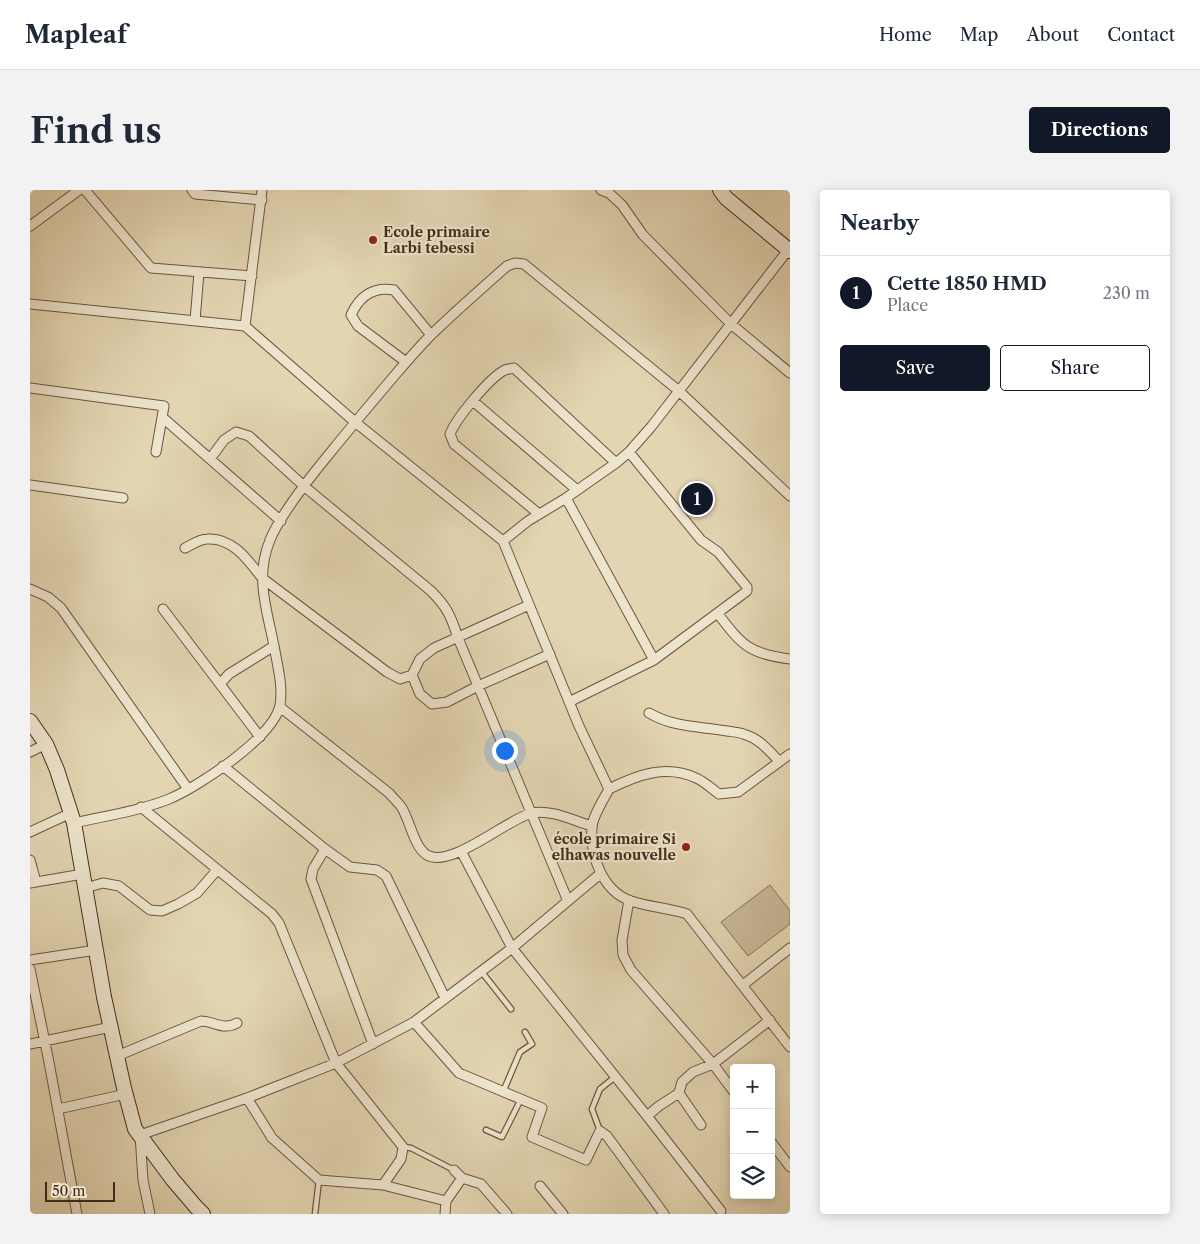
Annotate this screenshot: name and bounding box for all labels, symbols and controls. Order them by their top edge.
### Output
text: Mapleaf [25,20,127,49]
text: Home [879,24,932,46]
text: Map [960,24,998,46]
text: About [1026,24,1079,46]
text: Contact [1107,24,1175,46]
button: Directions [1029,107,1170,153]
text: Find us [30,109,162,152]
text: Nearby [840,210,919,235]
place label: Ecole primaire Larbi tebessi [383,223,490,257]
marker: Ecole primaire Larbi tebessi [367,234,379,246]
text: Cette 1850 HMD [887,272,1047,295]
text: 1 [852,283,860,303]
text: 230 m [1103,283,1150,303]
text: Place [887,295,928,315]
button: Save [840,345,990,391]
button: Share [1000,345,1150,391]
pin: 1 [681,480,713,518]
your location [492,738,518,764]
place label: école primaire Si elhawas nouvelle [552,830,676,864]
marker: école primaire Si elhawas nouvelle [680,841,692,853]
map controls [730,1064,775,1199]
button: + [730,1064,775,1109]
button: − [730,1109,775,1154]
button: layers [730,1154,775,1199]
scale bar [45,1179,115,1202]
text: 50 m [52,1182,85,1200]

